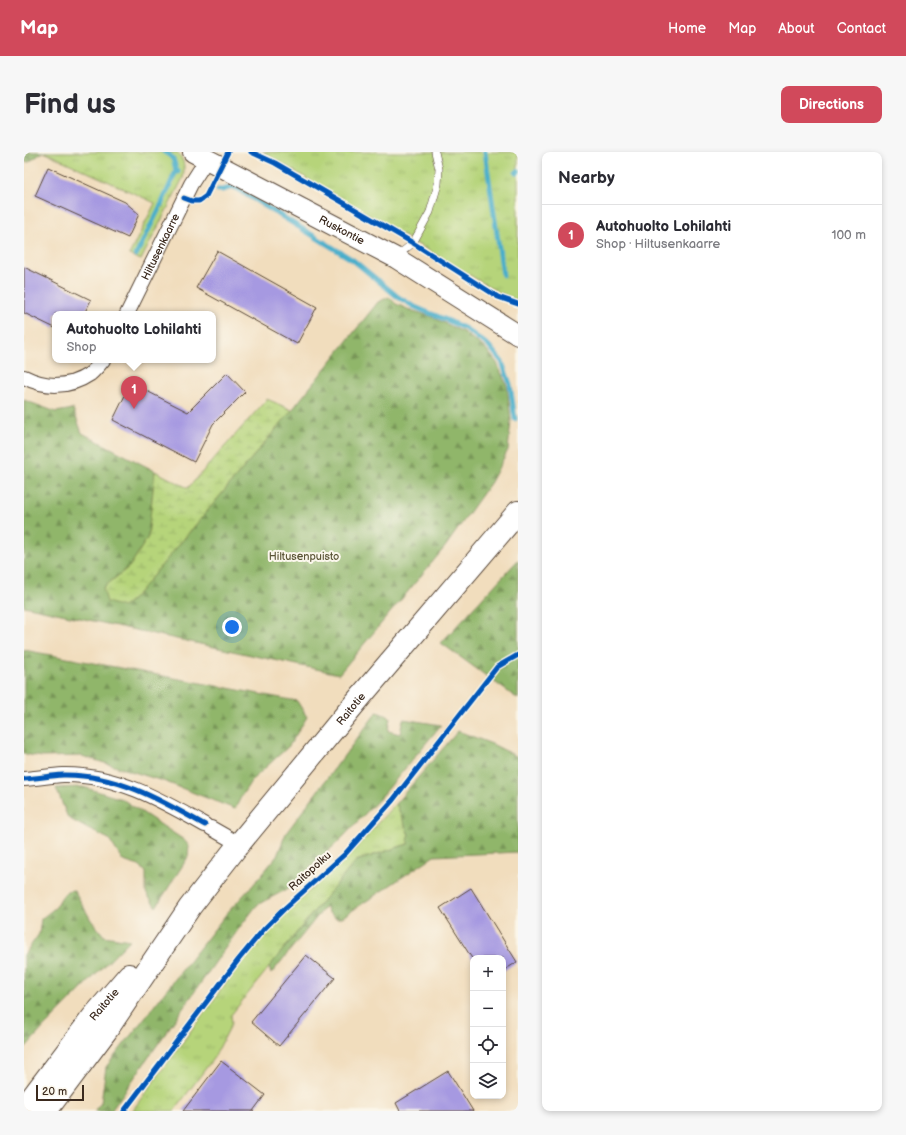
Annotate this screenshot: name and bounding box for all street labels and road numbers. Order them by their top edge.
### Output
street label: Hiltusenkaarre [138,211,182,282]
street label: Ruskontie [317,213,367,247]
street label: Raitotie [333,689,368,728]
street label: Raitopolku [286,849,334,893]
street label: Raitotie [87,985,122,1023]

